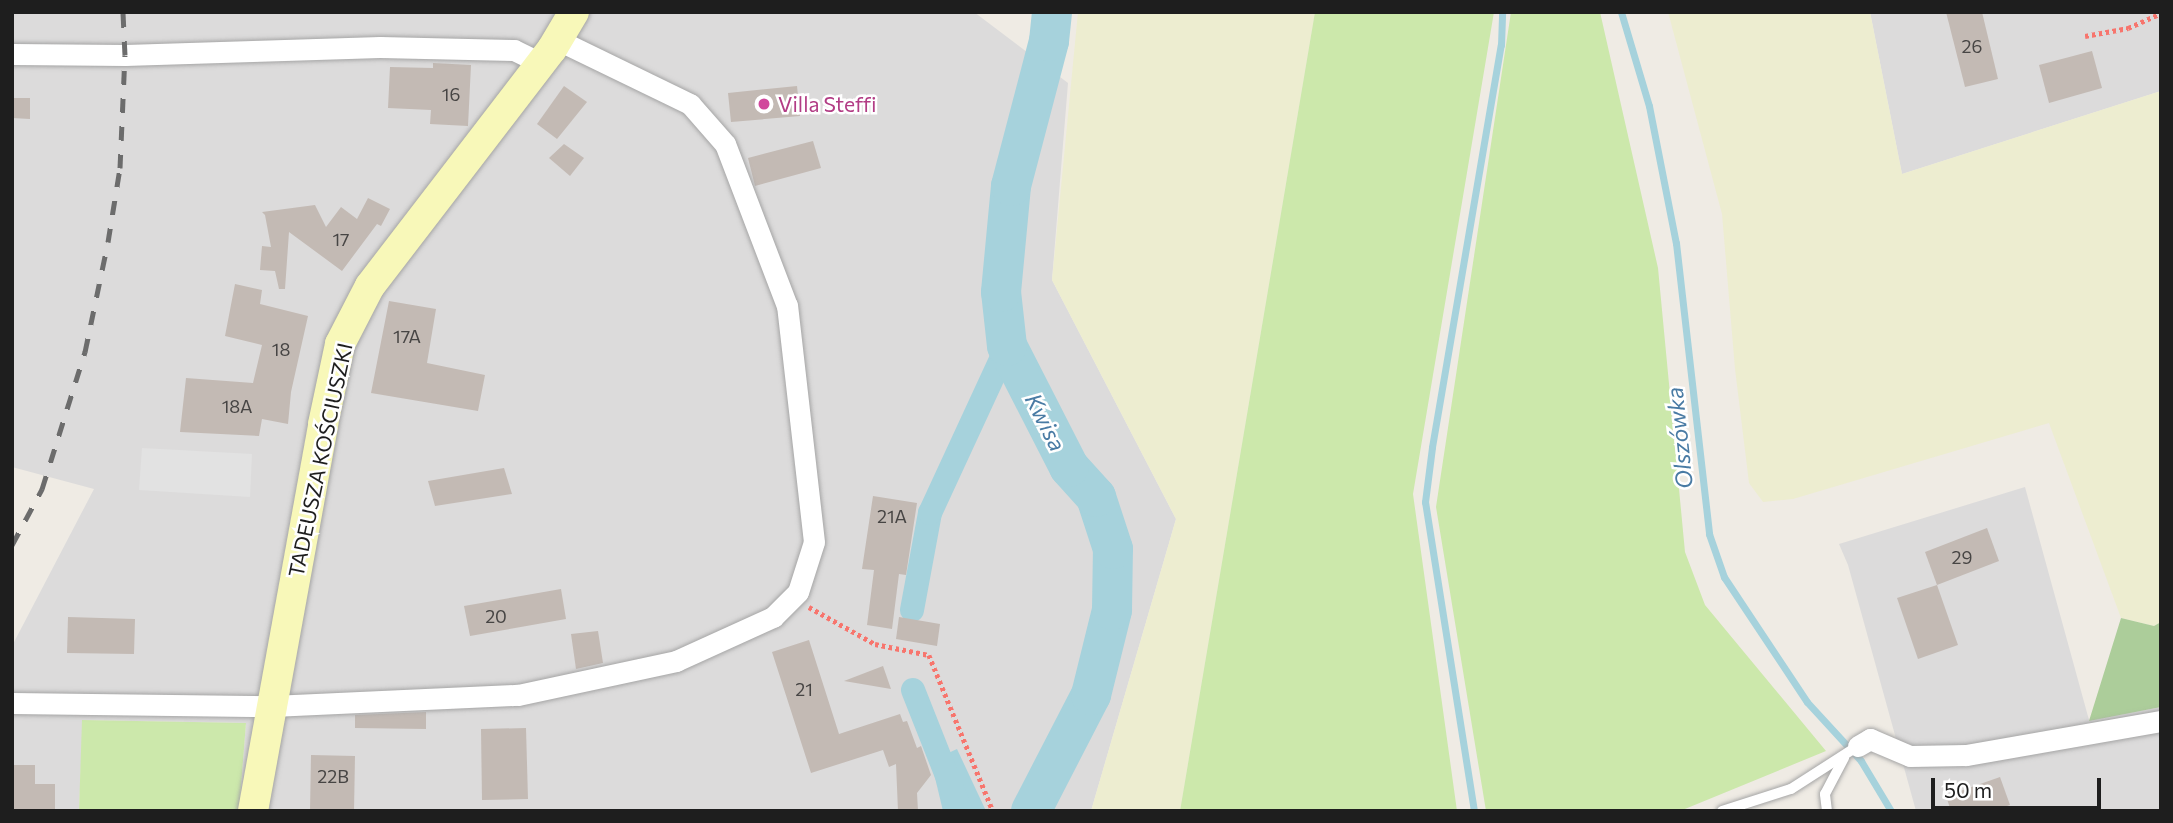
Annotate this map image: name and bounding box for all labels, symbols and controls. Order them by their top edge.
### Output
house number: 26 [1962,35,1982,57]
house number: 16 [442,83,460,105]
place label: Villa Steffi [778,91,876,117]
marker: Villa Steffi [756,96,772,112]
house number: 17 [332,228,350,250]
house number: 17A [393,325,421,347]
house number: 18 [272,338,290,360]
street label: TADEUSZA KOŚCIUSZKI [283,340,357,580]
water label: Olszówka [1660,386,1698,490]
water label: Kwisa [1020,388,1072,456]
house number: 18A [222,395,252,417]
house number: 21A [877,505,907,527]
house number: 29 [1952,546,1972,568]
house number: 20 [485,605,507,627]
house number: 21 [795,678,813,700]
scale bar [1935,764,2105,808]
house number: 22B [317,765,349,787]
text: 50 m [1944,777,1992,802]

